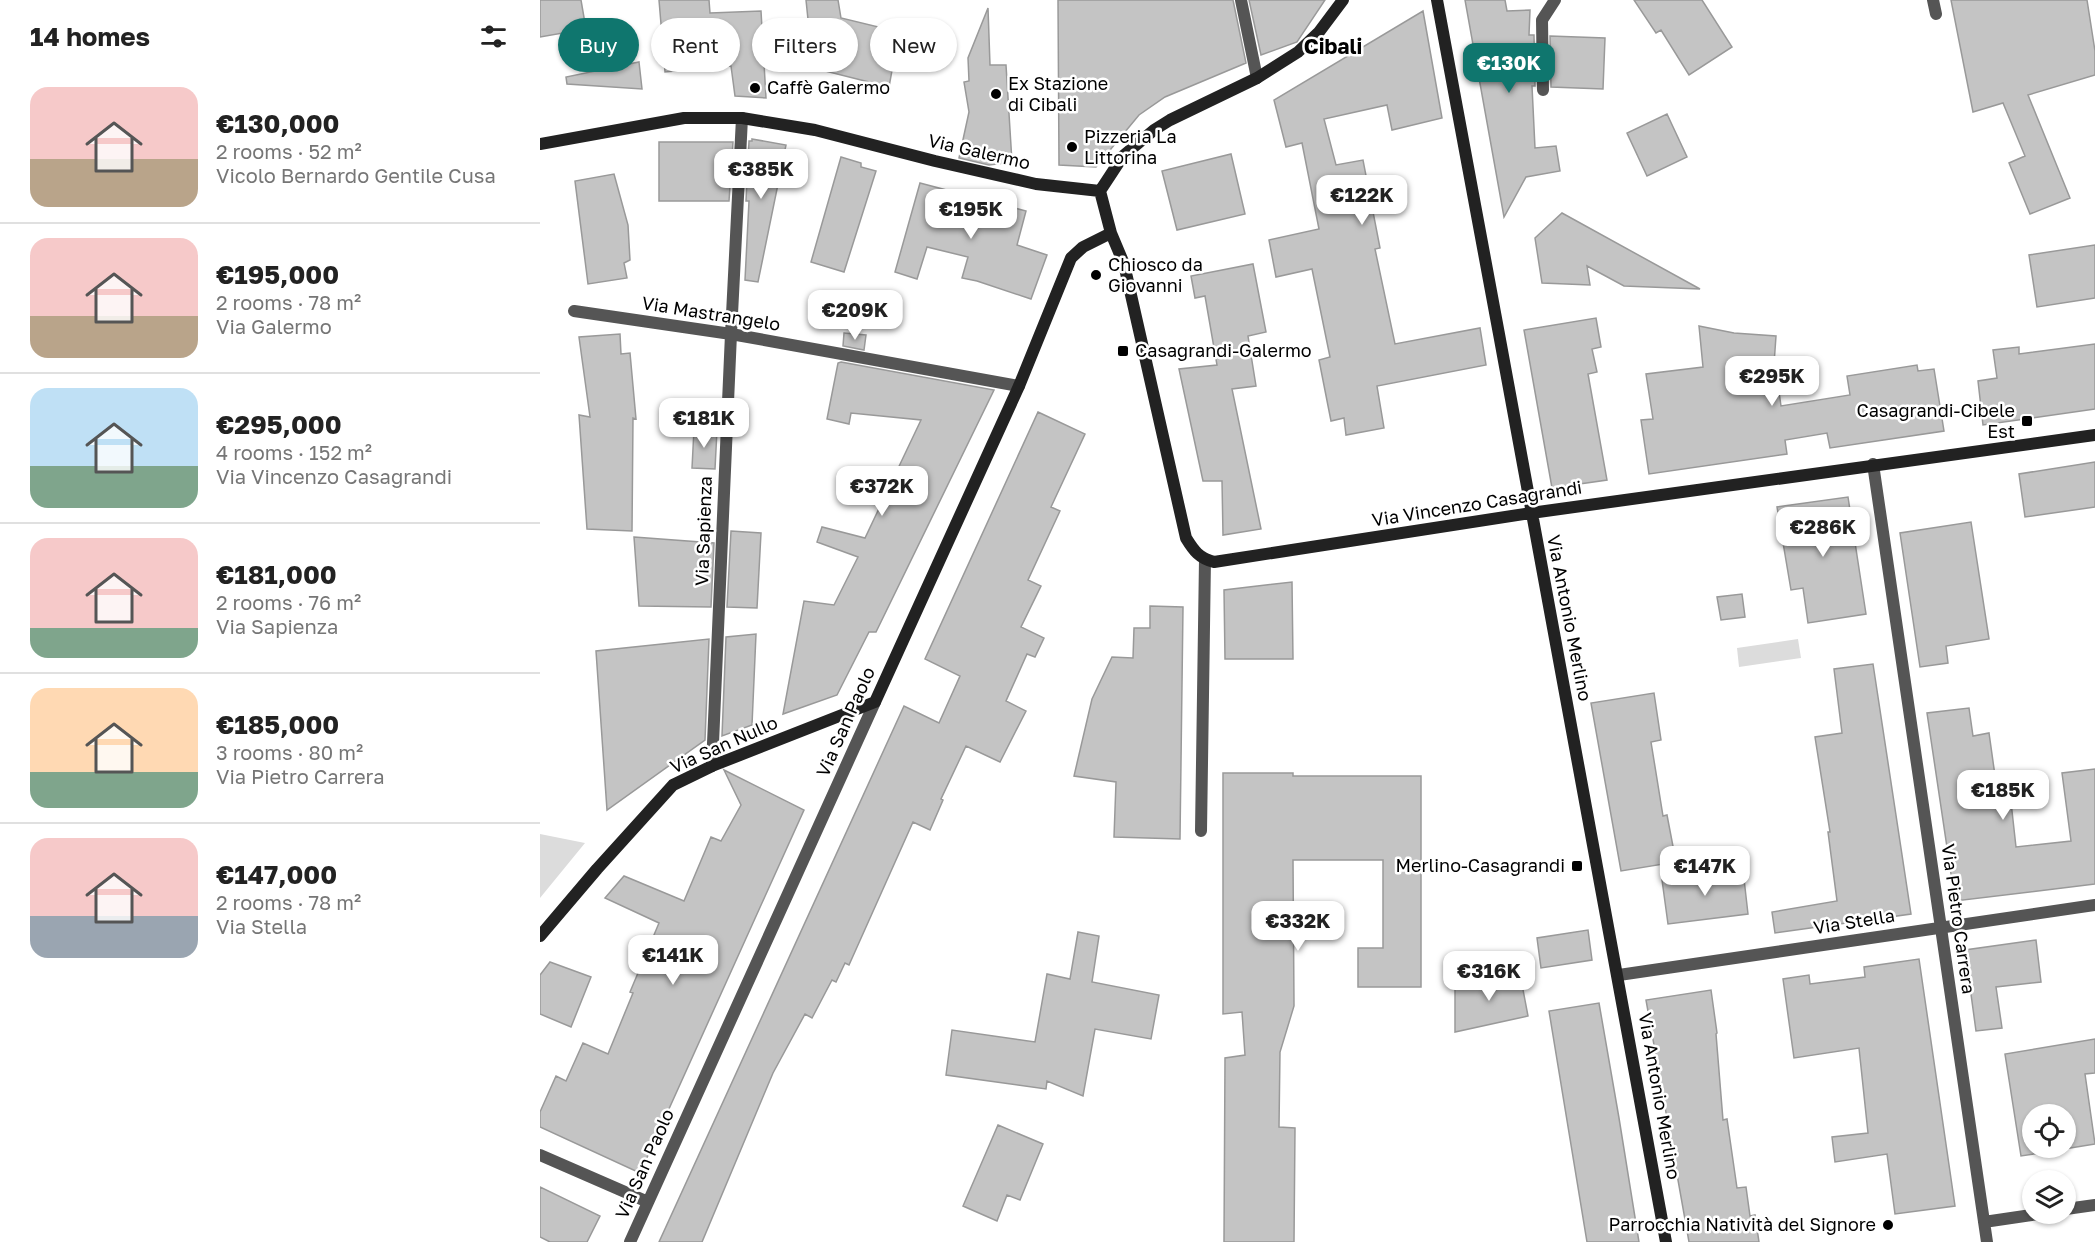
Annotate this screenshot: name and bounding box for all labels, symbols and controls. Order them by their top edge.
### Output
chip: Buy [558,18,639,72]
chip: Rent [651,18,740,72]
chip: Filters [752,18,858,72]
chip: New [870,18,957,72]
icon: filters [477,20,510,53]
text: 14 homes [30,21,150,52]
district label: Cibali [1304,33,1362,59]
pin: €130K [1467,43,1551,94]
text: €130K [1477,50,1541,74]
place label: Ex Stazione di Cibali [1008,72,1108,115]
place label: Caffè Galermo [767,76,890,98]
marker: Caffè Galermo [748,81,762,95]
marker: Ex Stazione di Cibali [989,87,1003,101]
text: €130,000 [216,108,340,139]
icon: home [78,111,150,183]
place label: Pizzeria La Littorina [1084,125,1177,168]
street label: Via Galermo [926,129,1032,173]
text: 2 rooms · 52 m² [216,139,362,163]
marker: Pizzeria La Littorina [1065,140,1079,154]
pin: €385K [719,149,803,200]
text: €385K [728,156,794,180]
text: Vicolo Bernardo Gentile Cusa [216,163,496,187]
pin: €122K [1320,175,1404,226]
text: €122K [1330,182,1394,206]
pin: €195K [929,189,1013,240]
text: €195K [939,196,1003,220]
place label: Chiosco da Giovanni [1108,253,1203,296]
text: €195,000 [216,259,339,290]
icon: home [78,262,150,334]
marker: Chiosco da Giovanni [1089,268,1103,282]
text: 2 rooms · 78 m² [216,290,361,314]
pin: €209K [813,290,897,341]
street label: Via Mastrangelo [640,291,782,335]
text: €209K [822,297,888,321]
text: Via Galermo [216,314,332,338]
place label: Casagrandi-Galermo [1135,339,1312,361]
marker: Casagrandi-Galermo [1116,344,1130,358]
pin: €295K [1730,356,1814,407]
text: €295K [1739,363,1805,387]
pin: €181K [662,398,746,449]
place label: Casagrandi-Cibele Est [1856,399,2015,442]
text: €181K [673,405,735,429]
text: €295,000 [216,409,342,440]
icon: home [78,412,150,484]
marker: Casagrandi-Cibele Est [2020,414,2034,428]
text: 4 rooms · 152 m² [216,440,372,464]
text: Via Vincenzo Casagrandi [216,464,452,488]
pin: €372K [840,466,924,517]
text: €372K [850,473,914,497]
street label: Via Sapienza [690,476,716,586]
street label: Via Vincenzo Casagrandi [1370,476,1583,530]
pin: €286K [1781,507,1865,558]
text: €286K [1790,514,1856,538]
street label: Via Antonio Merlino [1543,533,1597,703]
text: €181,000 [216,559,337,590]
icon: home [78,562,150,634]
text: 2 rooms · 76 m² [216,590,361,614]
text: Via Sapienza [216,614,338,638]
street label: Via San Paolo [811,663,879,780]
text: €185,000 [216,709,339,740]
street label: Via San Nullo [666,711,781,778]
icon: home [78,712,150,784]
text: 3 rooms · 80 m² [216,740,363,764]
text: Via Pietro Carrera [216,764,385,788]
pin: €185K [1961,770,2045,821]
text: €185K [1971,777,2035,801]
street label: Via Pietro Carrera [1938,842,1980,995]
pin: €147K [1663,846,1747,897]
text: €147K [1674,853,1736,877]
place label: Merlino-Casagrandi [1396,854,1565,876]
text: €147,000 [216,859,337,890]
marker: Merlino-Casagrandi [1570,859,1584,873]
icon: home [78,862,150,934]
text: 2 rooms · 78 m² [216,890,361,914]
pin: €332K [1256,901,1340,952]
street label: Via Stella [1812,904,1896,938]
text: €332K [1265,908,1331,932]
text: Via Stella [216,914,307,938]
pin: €141K [631,935,715,986]
text: €141K [642,942,704,966]
pin: €316K [1447,951,1531,1002]
text: €316K [1457,958,1521,982]
street label: Via Antonio Merlino [1634,1011,1685,1181]
map controls [2022,1104,2076,1224]
button: locate [2022,1104,2076,1158]
street label: Via San Paolo [610,1105,678,1222]
button: layers [2022,1170,2076,1224]
place label: Parrocchia Natività del Signore [1609,1213,1876,1235]
marker: Parrocchia Natività del Signore [1881,1218,1895,1232]

